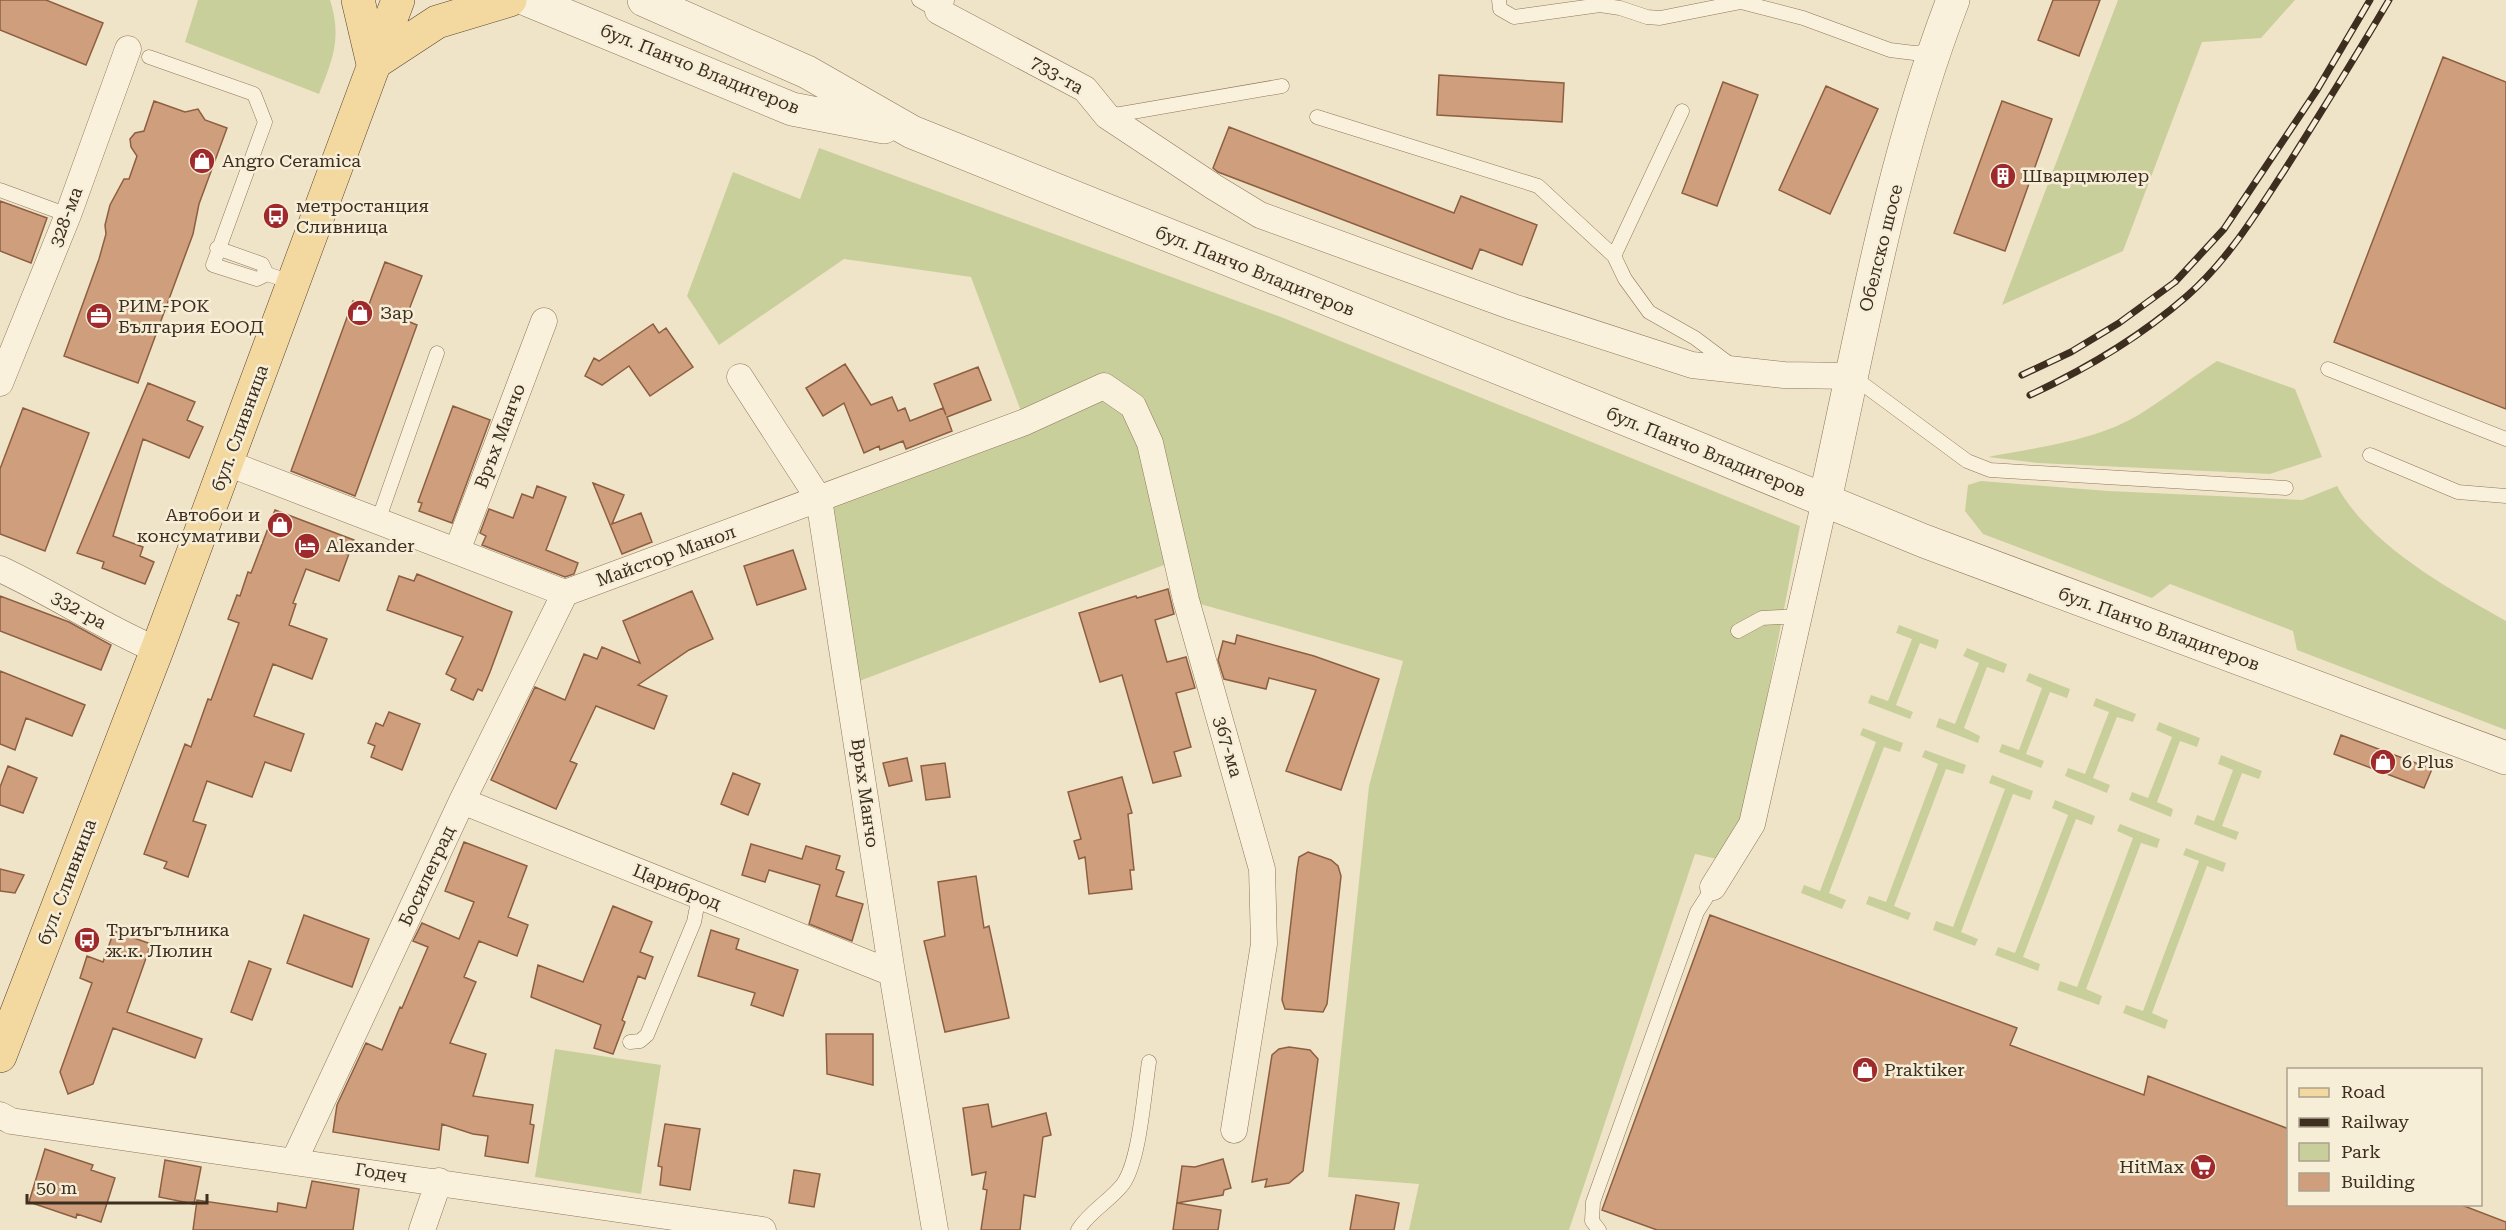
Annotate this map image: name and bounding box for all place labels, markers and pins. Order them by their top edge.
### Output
shop icon: Angro Ceramica [187,146,217,176]
place label: Angro Ceramica [222,150,361,171]
building icon: Шварцмюлер [1988,161,2018,191]
place label: Шварцмюлер [2022,165,2149,186]
place label: метростанция Сливница [296,195,429,237]
bus stop icon: метростанция Сливница [261,201,291,231]
place label: РИМ-РОК България ЕООД [118,295,264,337]
shop icon: Зар [345,298,375,328]
office icon: РИМ-РОК България ЕООД [84,301,114,331]
place label: Зар [380,302,413,323]
place label: Автобои и консумативи [137,504,260,546]
shop icon: Автобои и консумативи [265,510,295,540]
hotel icon: Alexander [292,531,322,561]
place label: Alexander [326,535,415,556]
shop icon: 6 Plus [2368,747,2398,777]
place label: 6 Plus [2402,751,2453,772]
place label: Триъгълника ж.к. Люлин [106,919,230,961]
bus stop icon: Триъгълника ж.к. Люлин [72,925,102,955]
shop icon: Praktiker [1850,1055,1880,1085]
place label: Praktiker [1884,1059,1965,1080]
supermarket icon: HitMax [2188,1152,2218,1182]
place label: HitMax [2119,1156,2185,1177]

